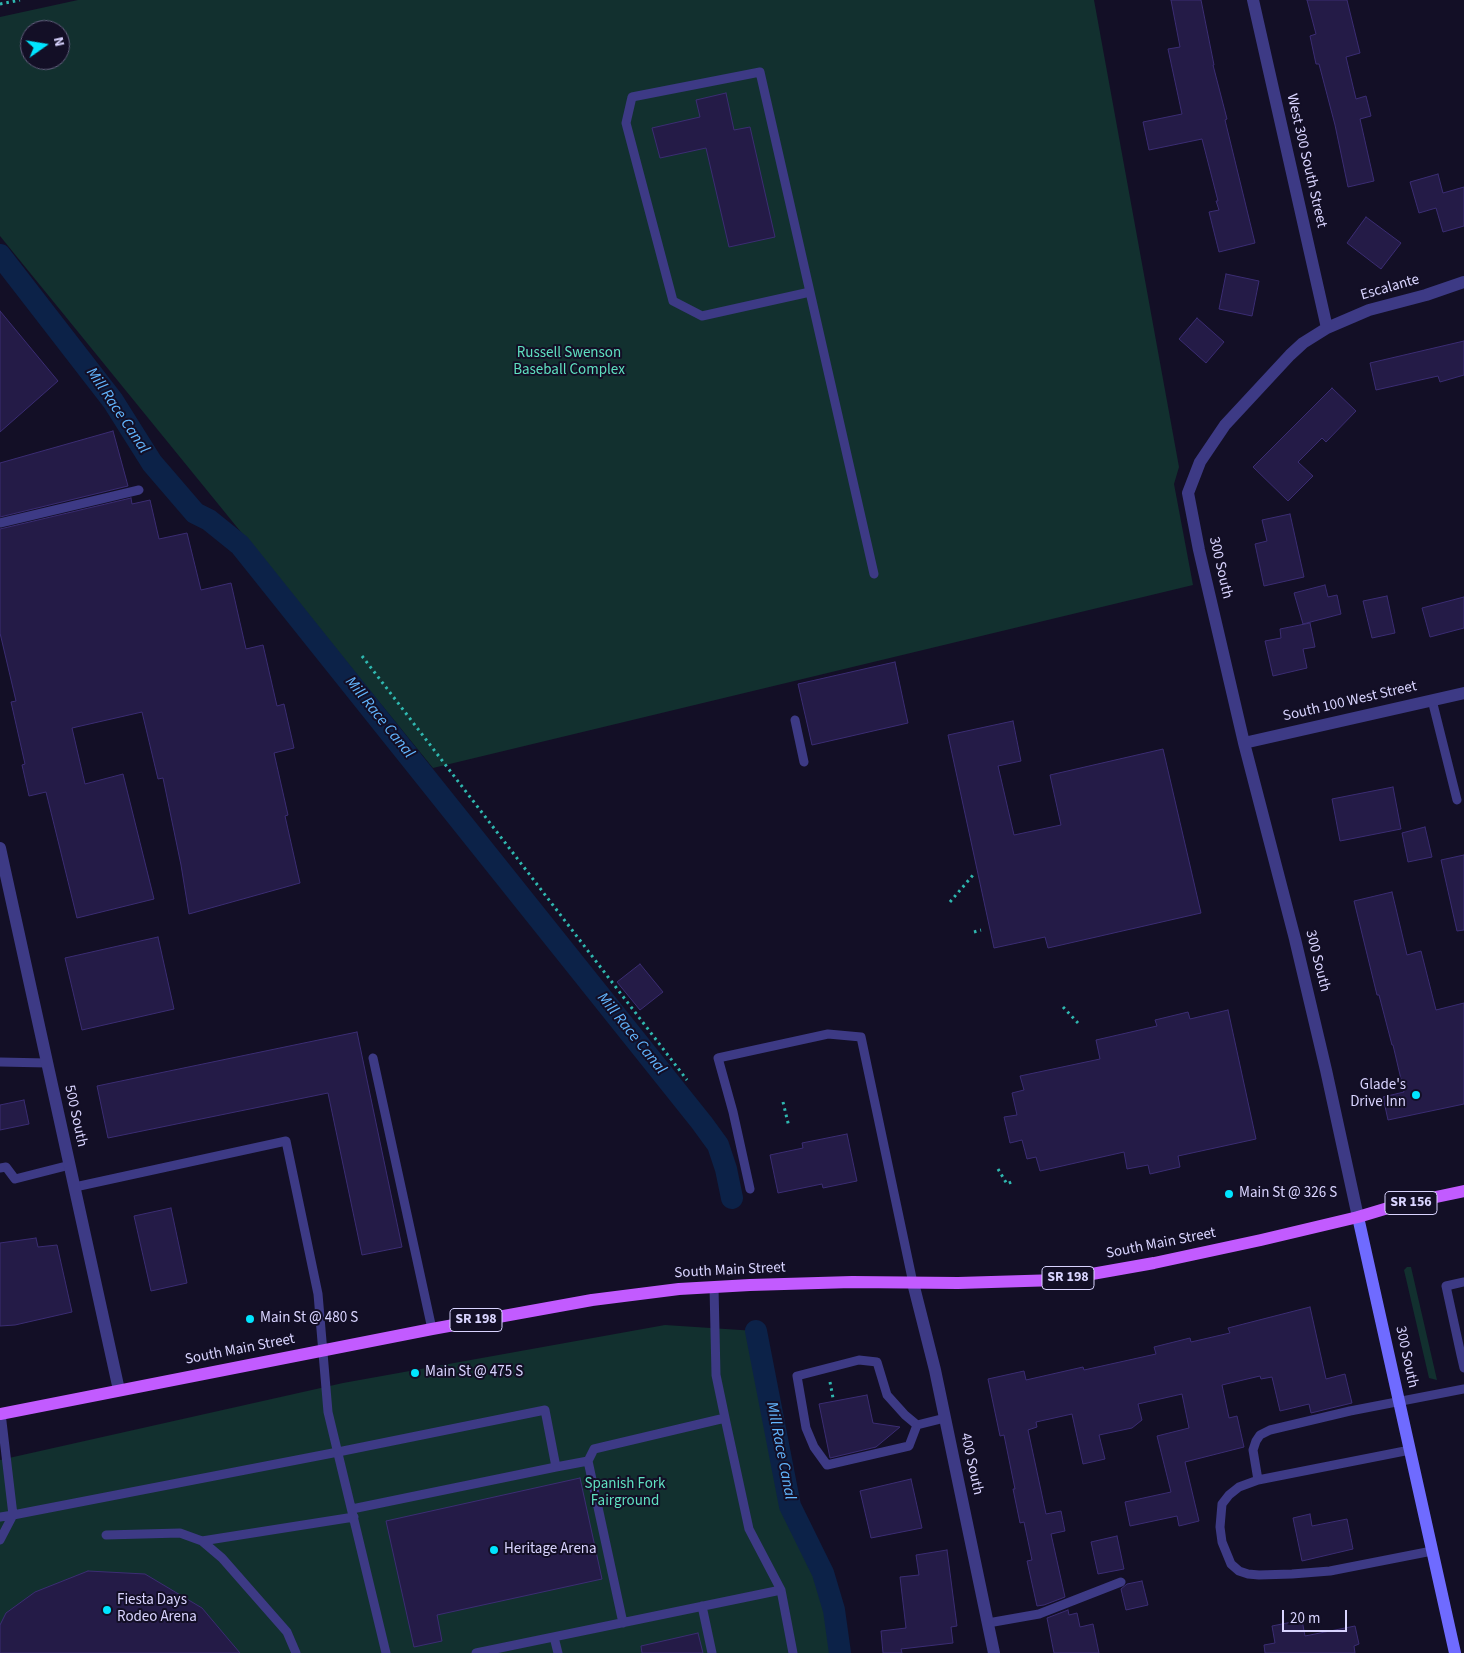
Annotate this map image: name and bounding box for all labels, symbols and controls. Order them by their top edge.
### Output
north arrow [20,20,70,70]
text: N [48,35,69,49]
street label: West 300 South Street [1282,92,1330,230]
street label: Escalante [1359,271,1421,305]
park label: Russell Swenson Baseball Complex [513,345,625,380]
water label: Mill Race Canal [81,364,153,458]
street label: 300 South [1204,535,1236,601]
water label: Mill Race Canal [340,673,418,763]
street label: South 100 West Street [1281,678,1419,726]
street label: 300 South [1301,928,1333,994]
water label: Mill Race Canal [592,989,670,1079]
place label: Glade's Drive Inn [1350,1077,1406,1112]
street label: 500 South [60,1083,90,1149]
marker: Glade's Drive Inn [1410,1089,1422,1101]
place label: Main St @ 326 S [1239,1185,1337,1203]
marker: Main St @ 326 S [1223,1188,1235,1200]
road number: SR 156 [1385,1192,1437,1214]
street label: South Main Street [1105,1225,1217,1263]
street label: South Main Street [674,1259,786,1283]
road number: SR 198 [1042,1266,1094,1290]
road number: SR 198 [450,1308,502,1332]
place label: Main St @ 480 S [260,1310,358,1328]
marker: Main St @ 480 S [244,1313,256,1325]
street label: 300 South [1391,1324,1421,1390]
street label: South Main Street [184,1331,296,1369]
place label: Main St @ 475 S [425,1364,523,1382]
marker: Main St @ 475 S [409,1367,421,1379]
water label: Mill Race Canal [761,1400,799,1502]
street label: 400 South [956,1431,986,1497]
park label: Spanish Fork Fairground [585,1476,665,1511]
place label: Heritage Arena [504,1541,597,1559]
marker: Heritage Arena [488,1544,500,1556]
place label: Fiesta Days Rodeo Arena [117,1592,197,1627]
scale bar [1284,1600,1349,1632]
marker: Fiesta Days Rodeo Arena [101,1604,113,1616]
text: 20 m [1290,1608,1320,1629]

